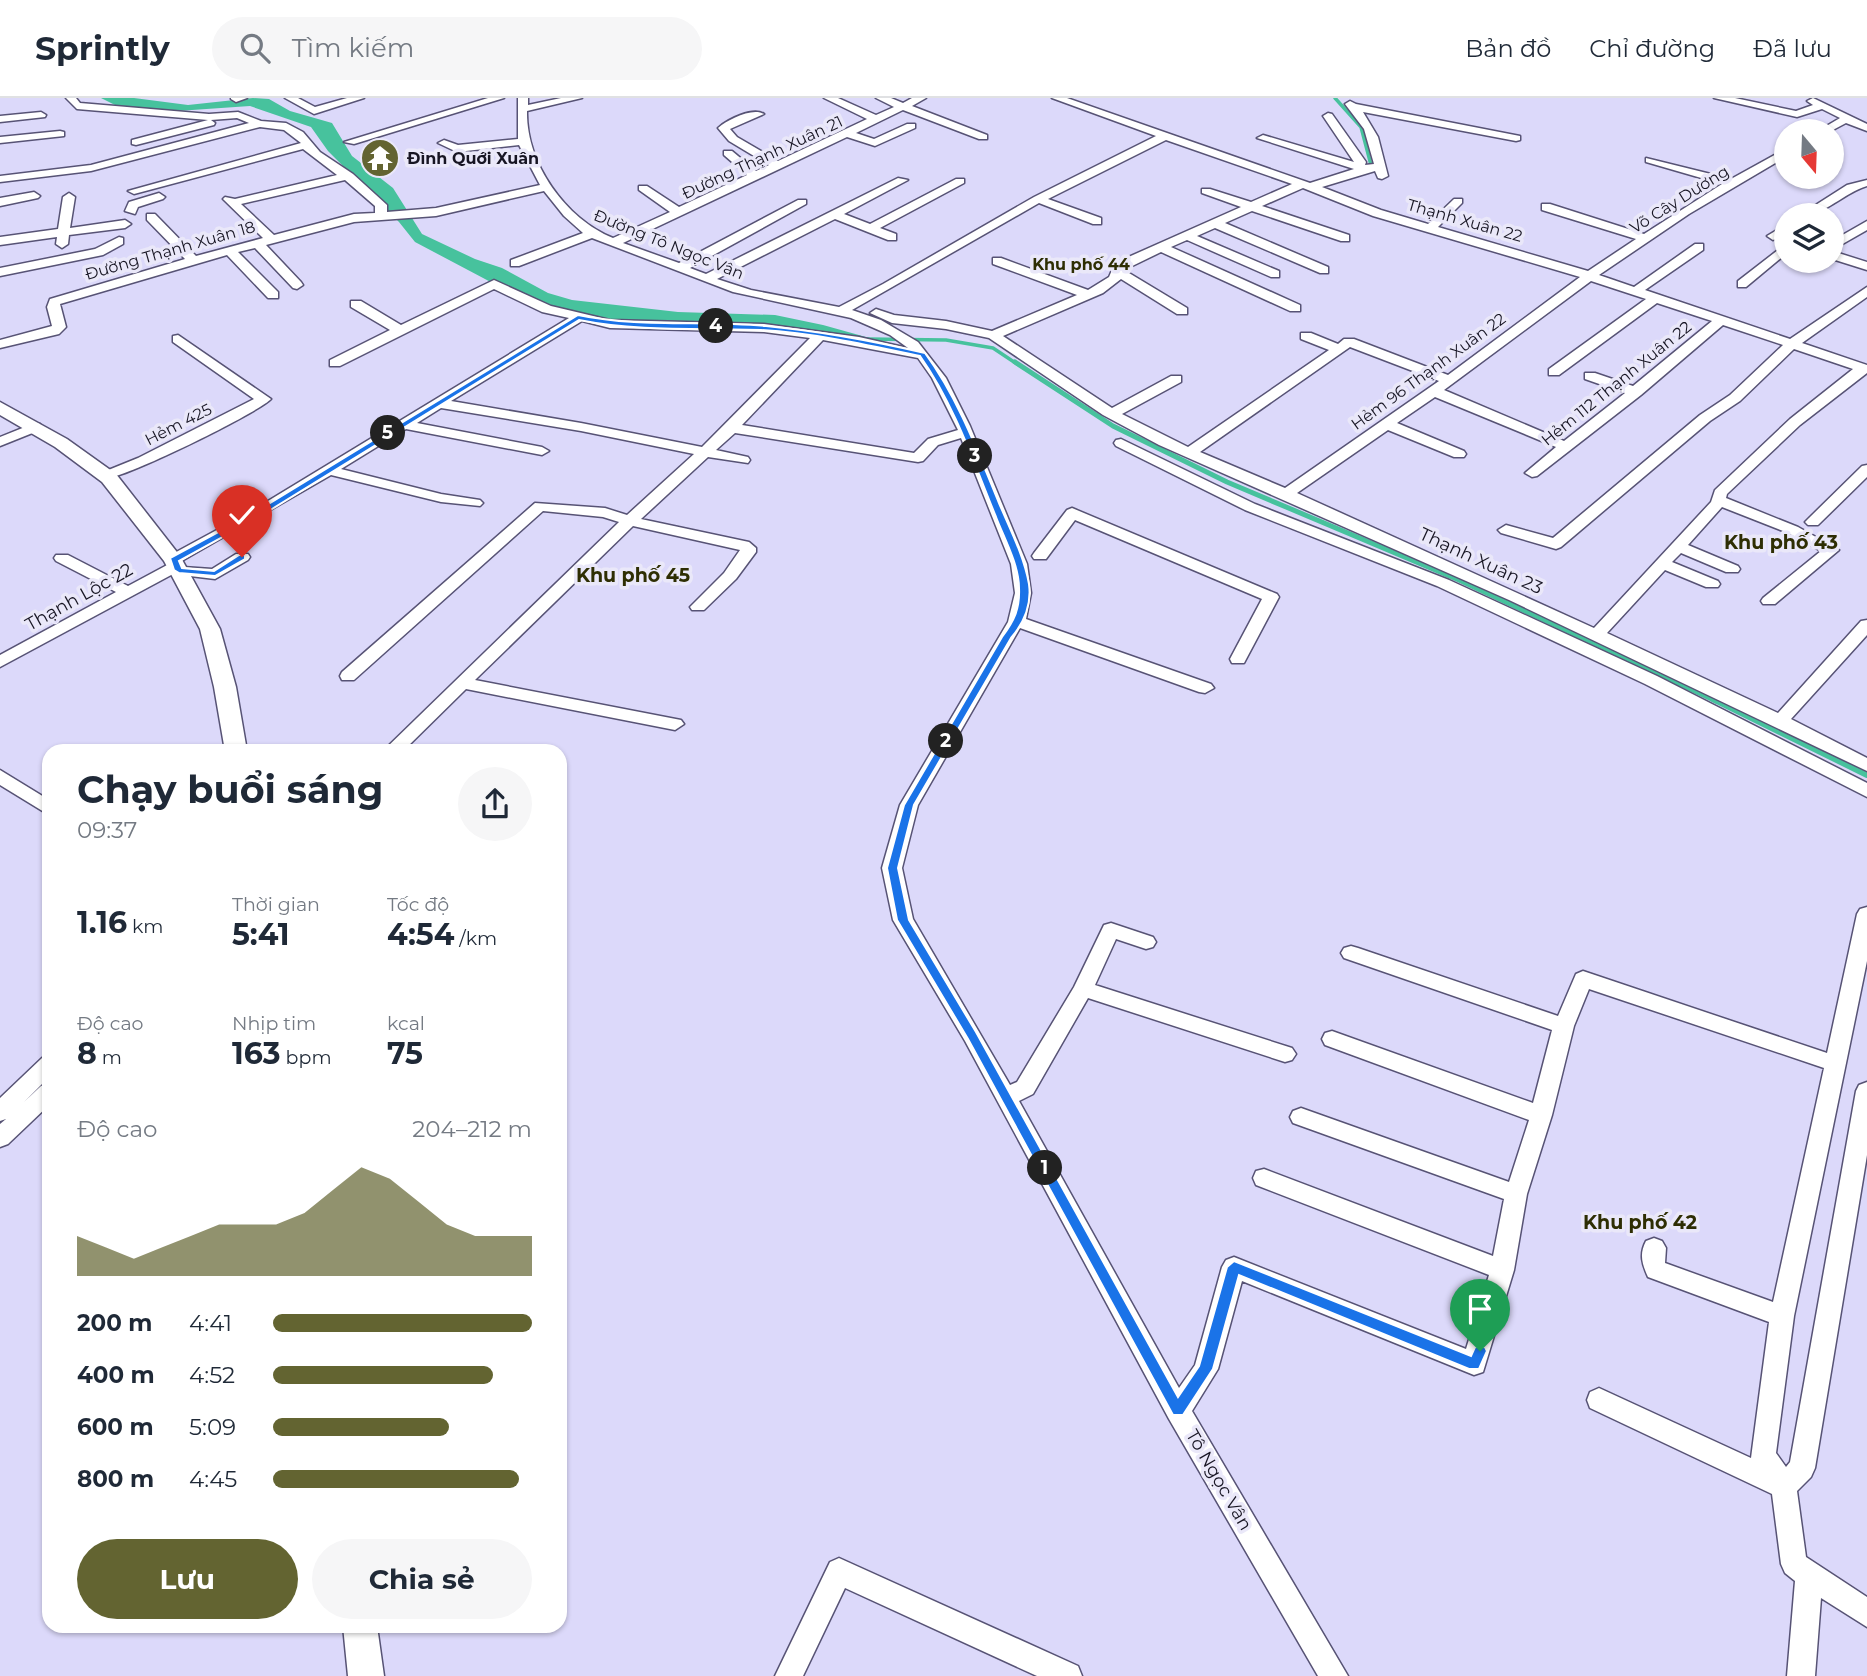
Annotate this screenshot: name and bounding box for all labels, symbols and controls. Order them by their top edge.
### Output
search box [212,17,702,80]
text: Sprintly [35,28,170,68]
icon: search [236,29,274,67]
text: Tìm kiếm [292,32,414,64]
text: Bản đồ [1465,34,1551,63]
text: Chỉ đường [1589,34,1715,63]
text: Đã lưu [1753,34,1832,63]
street label: Đường Thạnh Xuân 21 [679,112,846,203]
north arrow [1774,119,1844,189]
map controls [1774,119,1844,273]
temple icon: Đình Quới Xuân [359,137,401,179]
place label: Đình Quới Xuân [407,149,539,168]
street label: Võ Cây Dương [1626,161,1732,237]
street label: Thạnh Xuân 22 [1405,195,1525,246]
button: layers [1774,203,1844,273]
street label: Đường Tô Ngọc Vân [591,206,747,283]
street label: Đường Thạnh Xuân 18 [83,217,258,284]
district label: Khu phố 44 [1032,255,1130,274]
pin: 4 [698,308,734,344]
street label: Hẻm 96 Thạnh Xuân 22 [1347,309,1509,434]
text: 4 [709,314,722,337]
street label: Hẻm 112 Thạnh Xuân 22 [1538,317,1695,450]
street label: Hẻm 425 [142,400,215,449]
pin: 5 [370,416,406,450]
text: 5 [382,421,393,444]
pin: 3 [958,438,992,474]
text: 3 [969,444,980,467]
pin [212,485,272,557]
icon: check [223,496,261,534]
street label: Thạnh Xuân 23 [1416,523,1546,599]
district label: Khu phố 43 [1724,531,1838,554]
street label: Thạnh Lộc 22 [22,558,136,636]
district label: Khu phố 45 [576,564,690,587]
pin: 2 [928,724,964,758]
text: 2 [940,729,951,752]
text: Chạy buổi sáng [77,766,383,813]
button: share [458,767,532,841]
text: 09:37 [77,816,137,844]
text: Thời gian [232,893,320,916]
text: Tốc độ [387,893,449,916]
text: 1.16 [77,904,127,941]
text: km [127,915,163,938]
text: 5:41 [232,916,289,953]
text: 4:54 [387,916,454,953]
text: /km [454,927,497,950]
text: Độ cao [77,1012,144,1035]
text: Nhịp tim [232,1012,316,1035]
text: kcal [387,1012,425,1035]
text: 8 [77,1035,97,1072]
text: 163 [232,1035,281,1072]
text: 75 [387,1035,423,1072]
text: m [97,1046,122,1069]
text: bpm [281,1046,332,1069]
text: Độ cao [77,1115,158,1143]
text: 204–212 m [412,1115,532,1143]
pin: 1 [1028,1150,1062,1186]
text: 1 [1041,1156,1048,1179]
district label: Khu phố 42 [1583,1211,1697,1234]
pin [1450,1279,1510,1351]
icon: arrive [1461,1290,1499,1328]
text: 200 m [77,1309,152,1337]
text: 4:41 [189,1309,232,1337]
text: 400 m [77,1361,155,1389]
text: 4:52 [189,1361,235,1389]
text: 600 m [77,1413,154,1441]
text: 5:09 [189,1413,236,1441]
street label: Tô Ngọc Vân [1181,1426,1257,1534]
text: 800 m [77,1465,154,1493]
text: 4:45 [189,1465,237,1493]
button: Lưu [77,1539,298,1619]
button: Chia sẻ [312,1539,532,1619]

